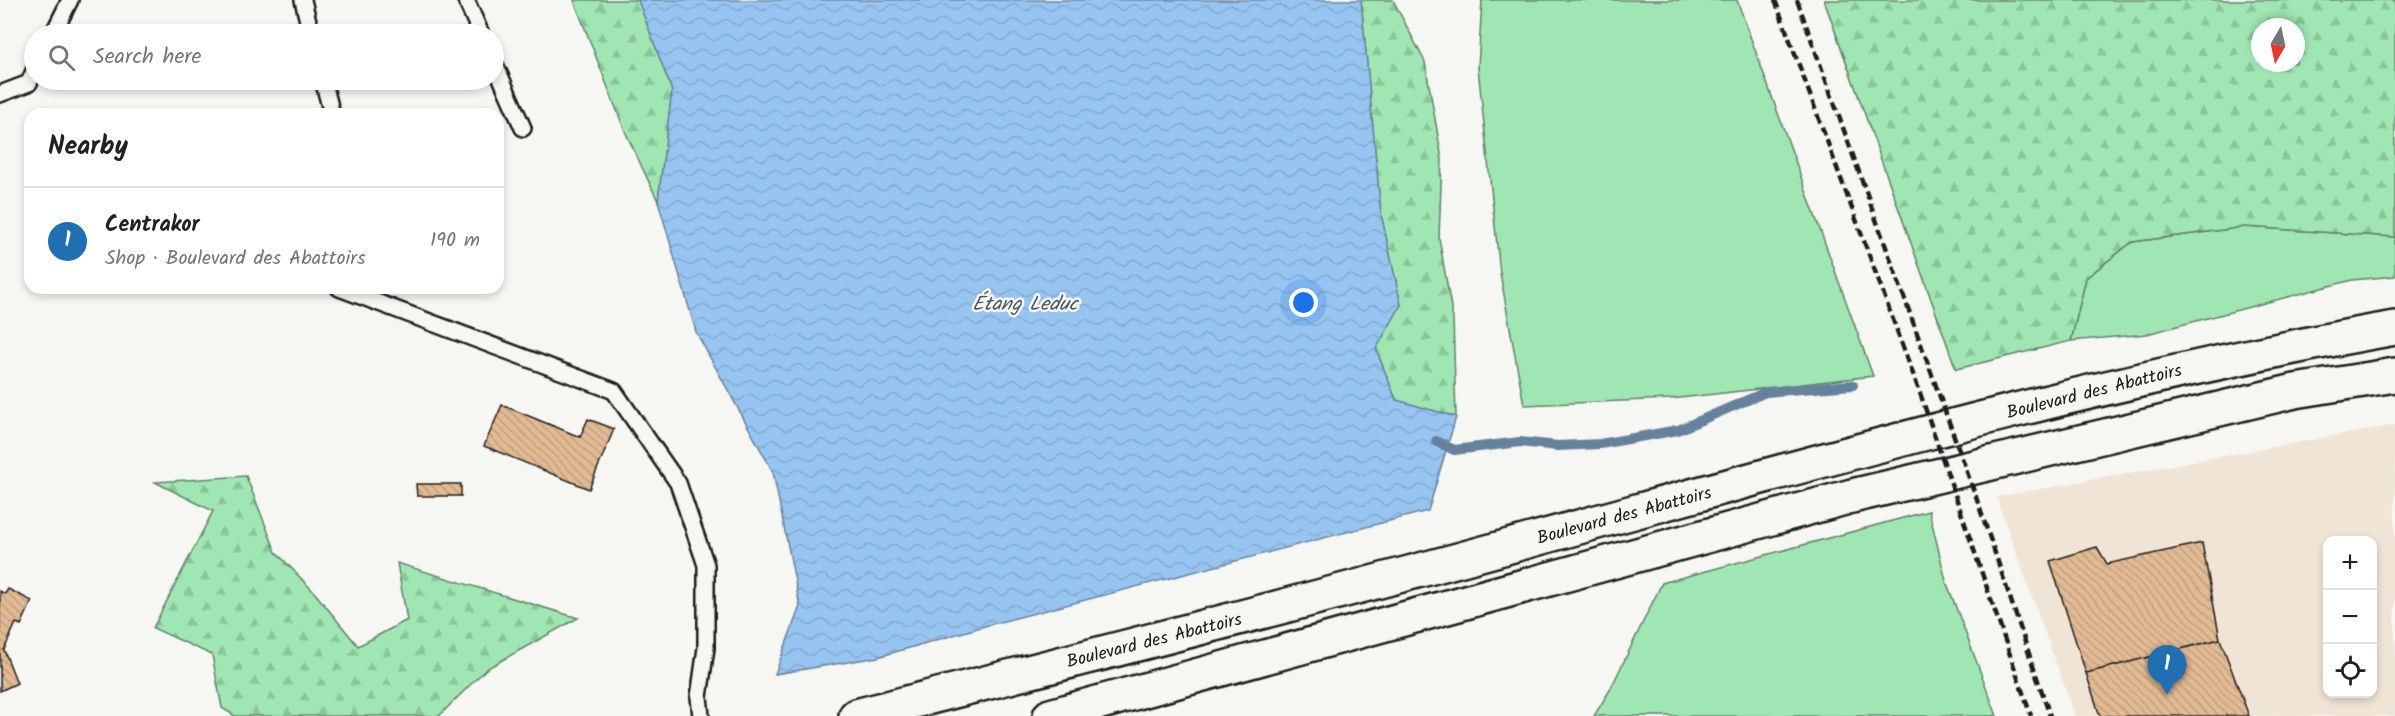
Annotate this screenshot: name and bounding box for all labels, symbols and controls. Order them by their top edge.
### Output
north arrow [2251,18,2305,72]
search box [24,24,504,90]
text: Search here [93,40,201,75]
icon: search [45,41,78,74]
text: Nearby [48,126,128,168]
text: Centrakor [105,208,199,243]
text: 1 [64,225,71,257]
text: 190 m [430,225,480,257]
text: Shop · Boulevard des Abattoirs [105,243,366,275]
your location [1289,288,1318,317]
water label: Étang Leduc [972,289,1080,321]
street label: Boulevard des Abattoirs [2004,357,2185,428]
street label: Boulevard des Abattoirs [1534,479,1715,554]
map controls [2323,536,2377,698]
button: + [2323,536,2377,590]
button: − [2323,590,2377,644]
street label: Boulevard des Abattoirs [1064,606,1245,677]
button: locate [2323,644,2377,698]
pin: 1 [2148,646,2186,695]

